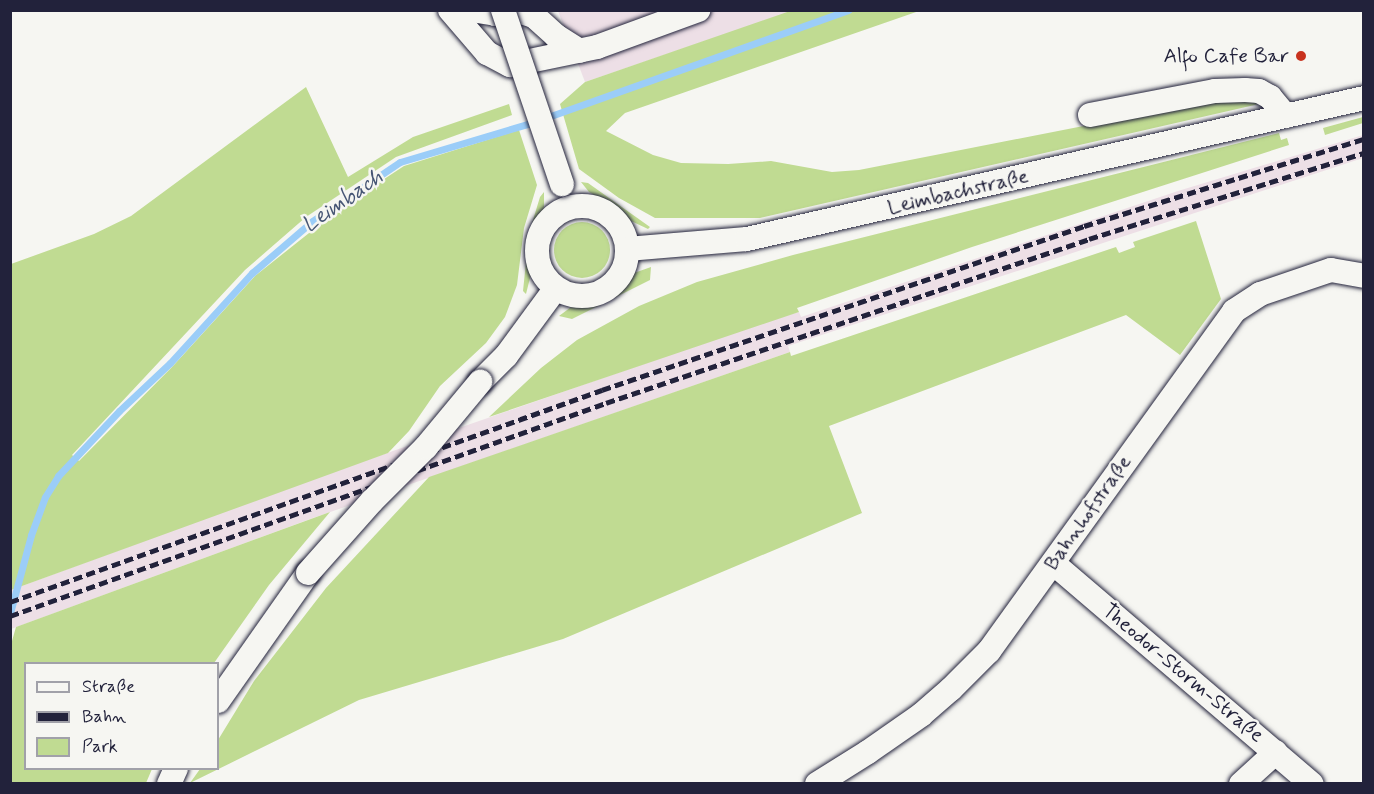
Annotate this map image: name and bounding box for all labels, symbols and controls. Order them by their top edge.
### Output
place label: Alfo Cafe Bar [1166,43,1289,69]
marker: Alfo Cafe Bar [1294,49,1308,63]
street label: Leimbachstraße [885,164,1031,220]
water label: Leimbach [298,165,388,239]
street label: Bahnhofstraße [1039,450,1137,576]
street label: Theodor-Storm-Straße [1097,598,1269,748]
legend [24,662,219,770]
text: Straße [82,675,135,699]
text: Bahn [82,705,126,729]
text: Park [82,735,118,759]

